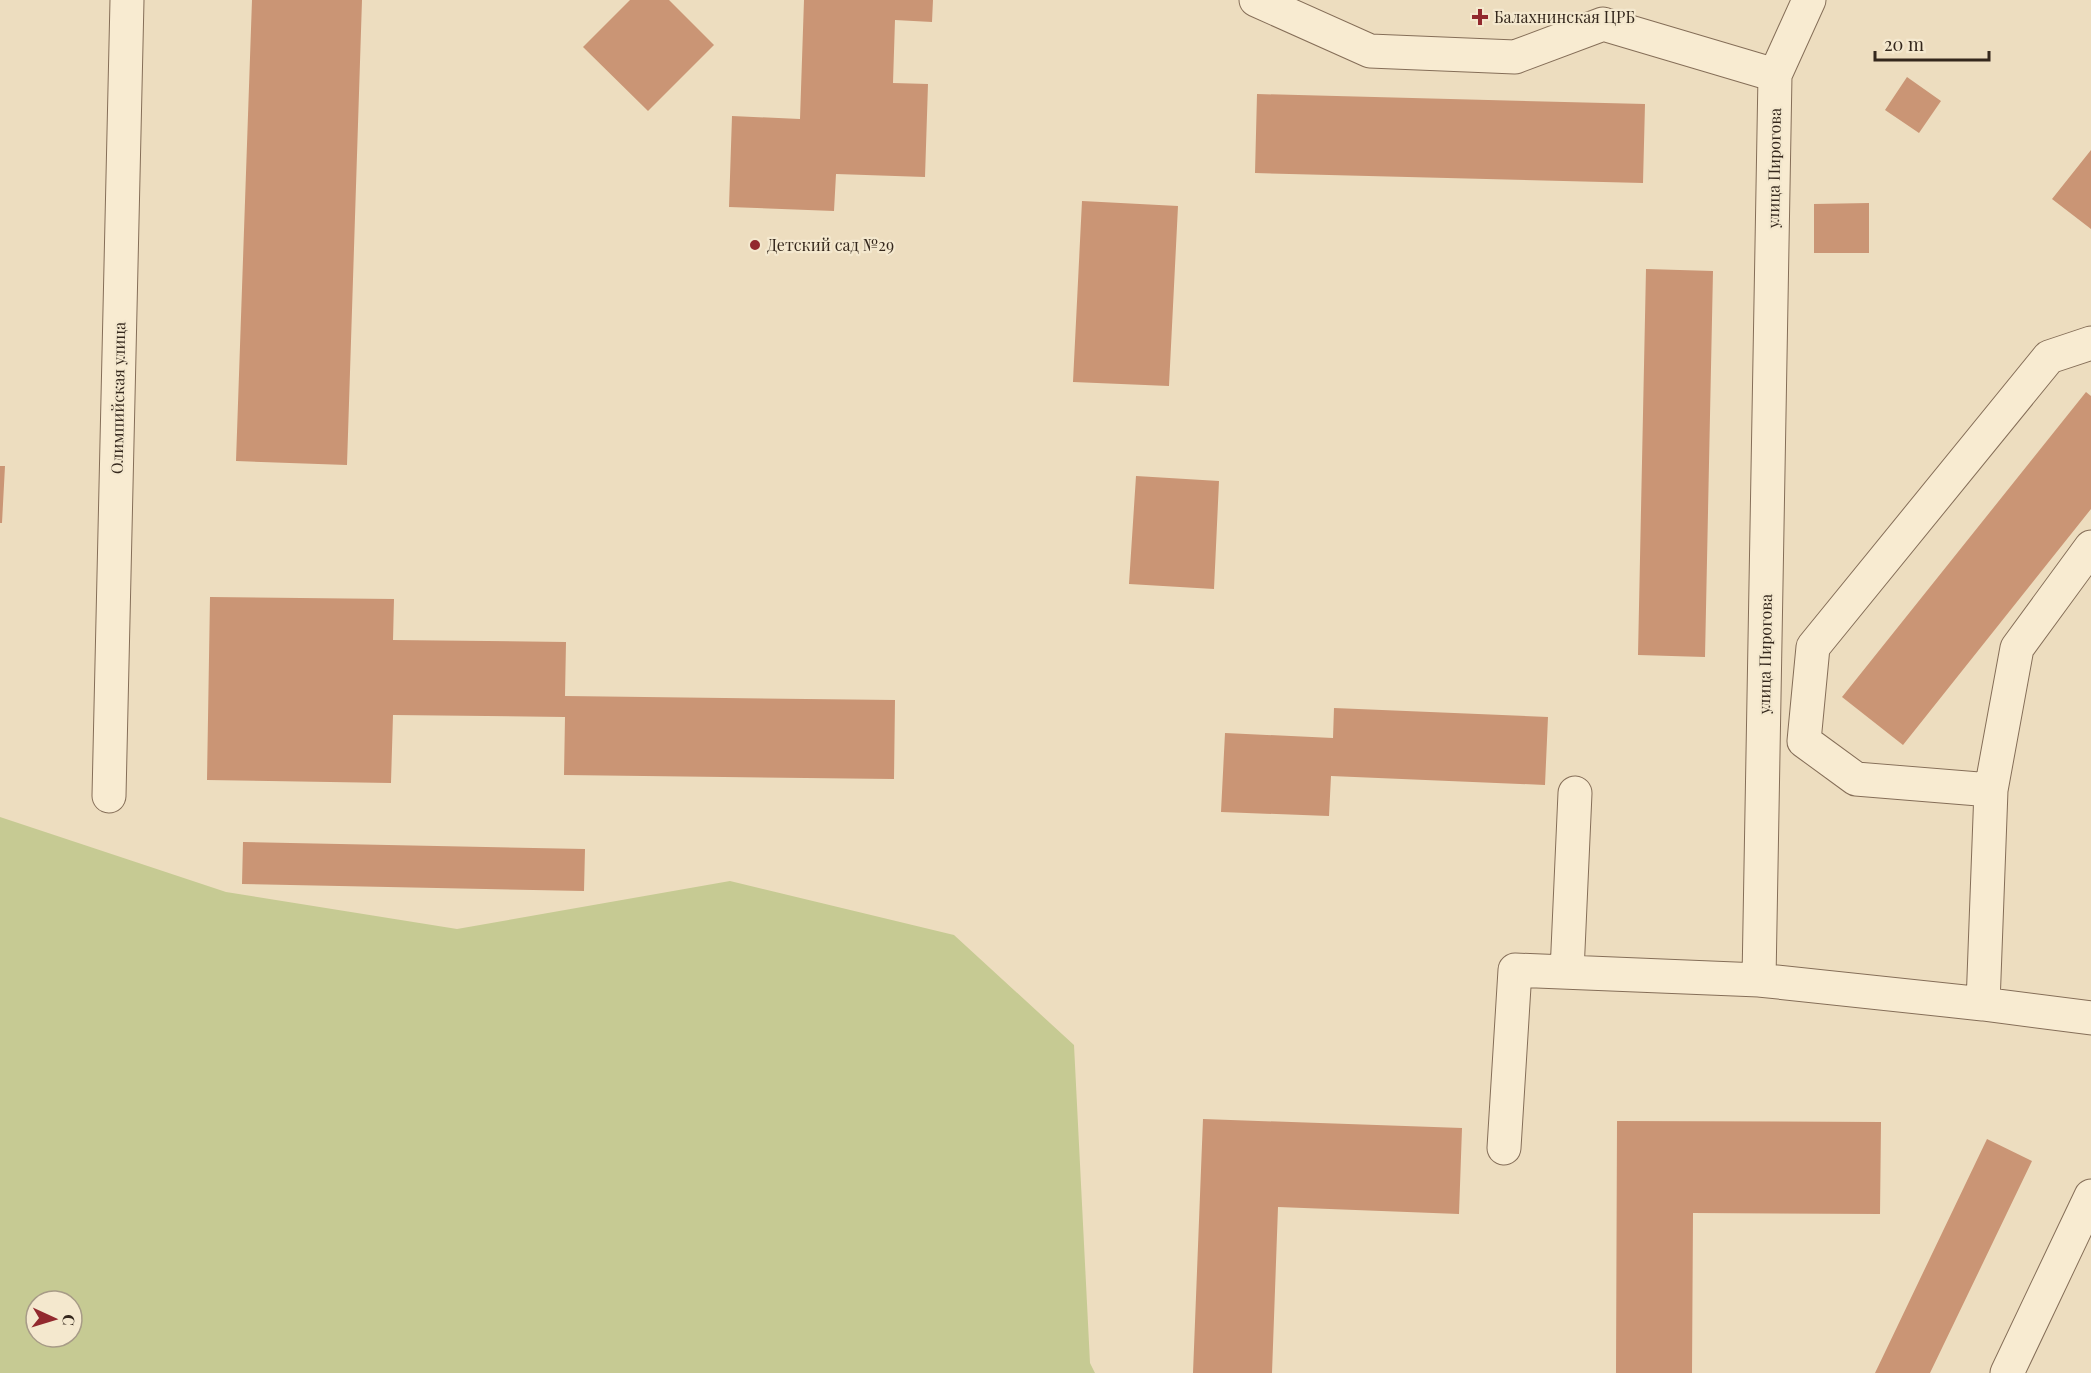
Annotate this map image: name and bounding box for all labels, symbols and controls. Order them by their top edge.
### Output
place label: Балахнинская ЦРБ [1494,6,1635,27]
marker: Балахнинская ЦРБ [1471,8,1489,26]
scale bar [1875,24,1989,62]
text: 20 m [1884,32,1924,56]
street label: улица Пирогова [1762,108,1785,229]
place label: Детский сад №29 [767,234,894,255]
marker: Детский сад №29 [748,238,762,252]
street label: Олимпийская улица [106,322,129,474]
street label: улица Пирогова [1753,594,1776,715]
north arrow [24,1289,84,1349]
text: С [59,1314,80,1326]

